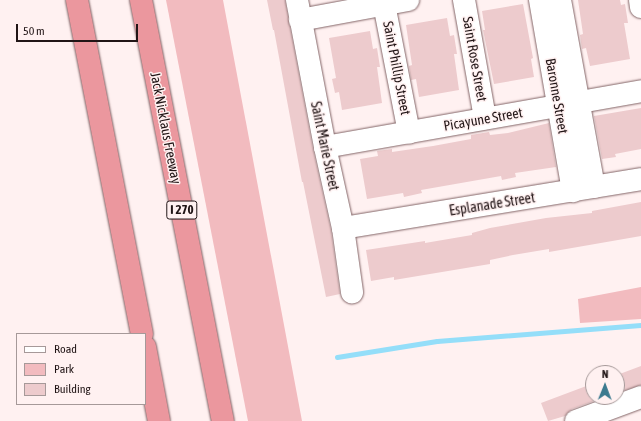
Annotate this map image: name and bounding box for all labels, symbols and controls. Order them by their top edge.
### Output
street label: Saint Rose Street [459,15,491,103]
scale bar [18,16,140,42]
street label: Saint Phillip Street [380,20,414,116]
text: 50 m [23,24,45,38]
street label: Baronne Street [542,57,572,135]
street label: Jack Nicklaus Freeway [147,71,185,185]
street label: Saint Marie Street [307,100,343,192]
street label: Picayune Street [442,104,524,134]
street label: Esplanade Street [448,189,536,219]
road number: I 270 [166,199,198,221]
legend [16,333,146,405]
text: Road [54,342,77,356]
text: Park [54,362,74,376]
north arrow [585,365,625,405]
text: N [602,368,609,380]
text: Building [54,382,91,396]

